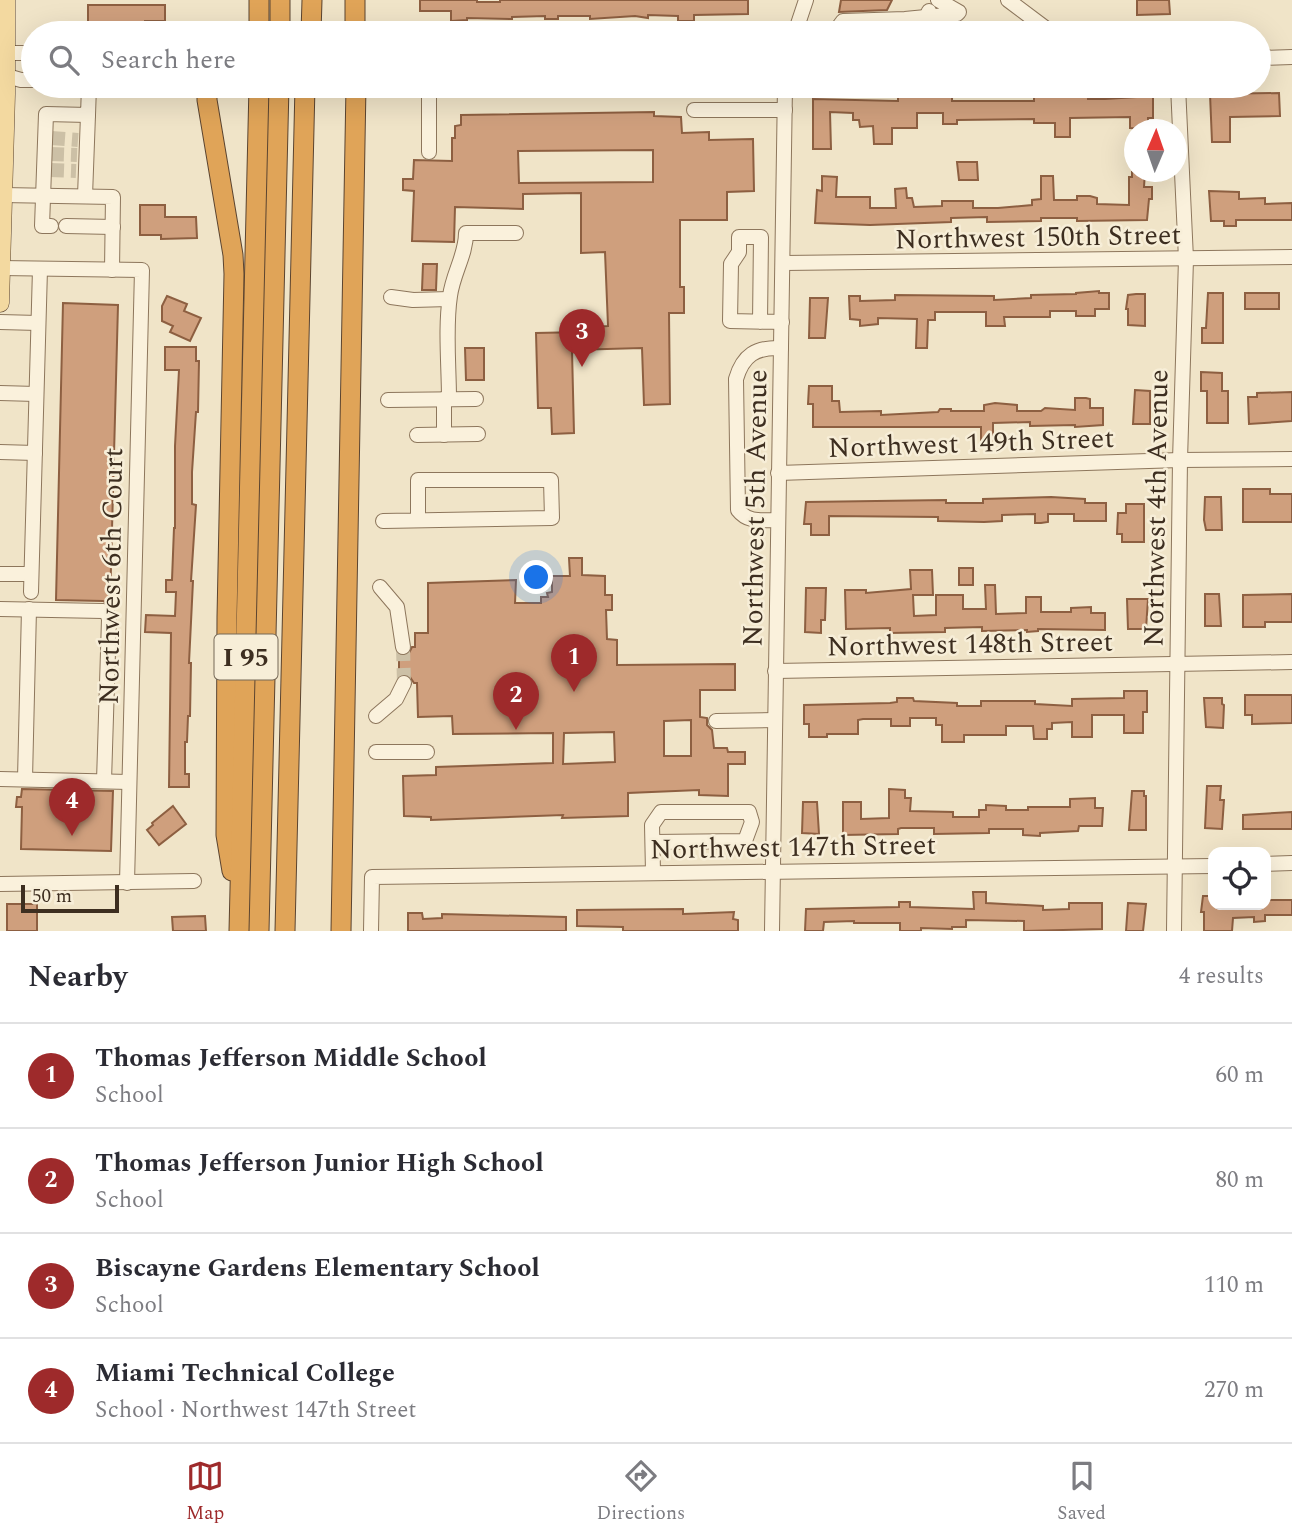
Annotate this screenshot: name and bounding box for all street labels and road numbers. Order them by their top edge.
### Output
street label: Northwest 150th Street [894,214,1182,261]
street label: Northwest 5th Avenue [732,369,779,647]
street label: Northwest 4th Avenue [1133,369,1180,647]
street label: Northwest 149th Street [827,417,1115,470]
street label: Northwest 6th Court [88,447,135,705]
street label: Northwest 148th Street [826,621,1114,668]
road number: I 95 [215,635,278,680]
street label: Northwest 147th Street [649,824,937,871]

